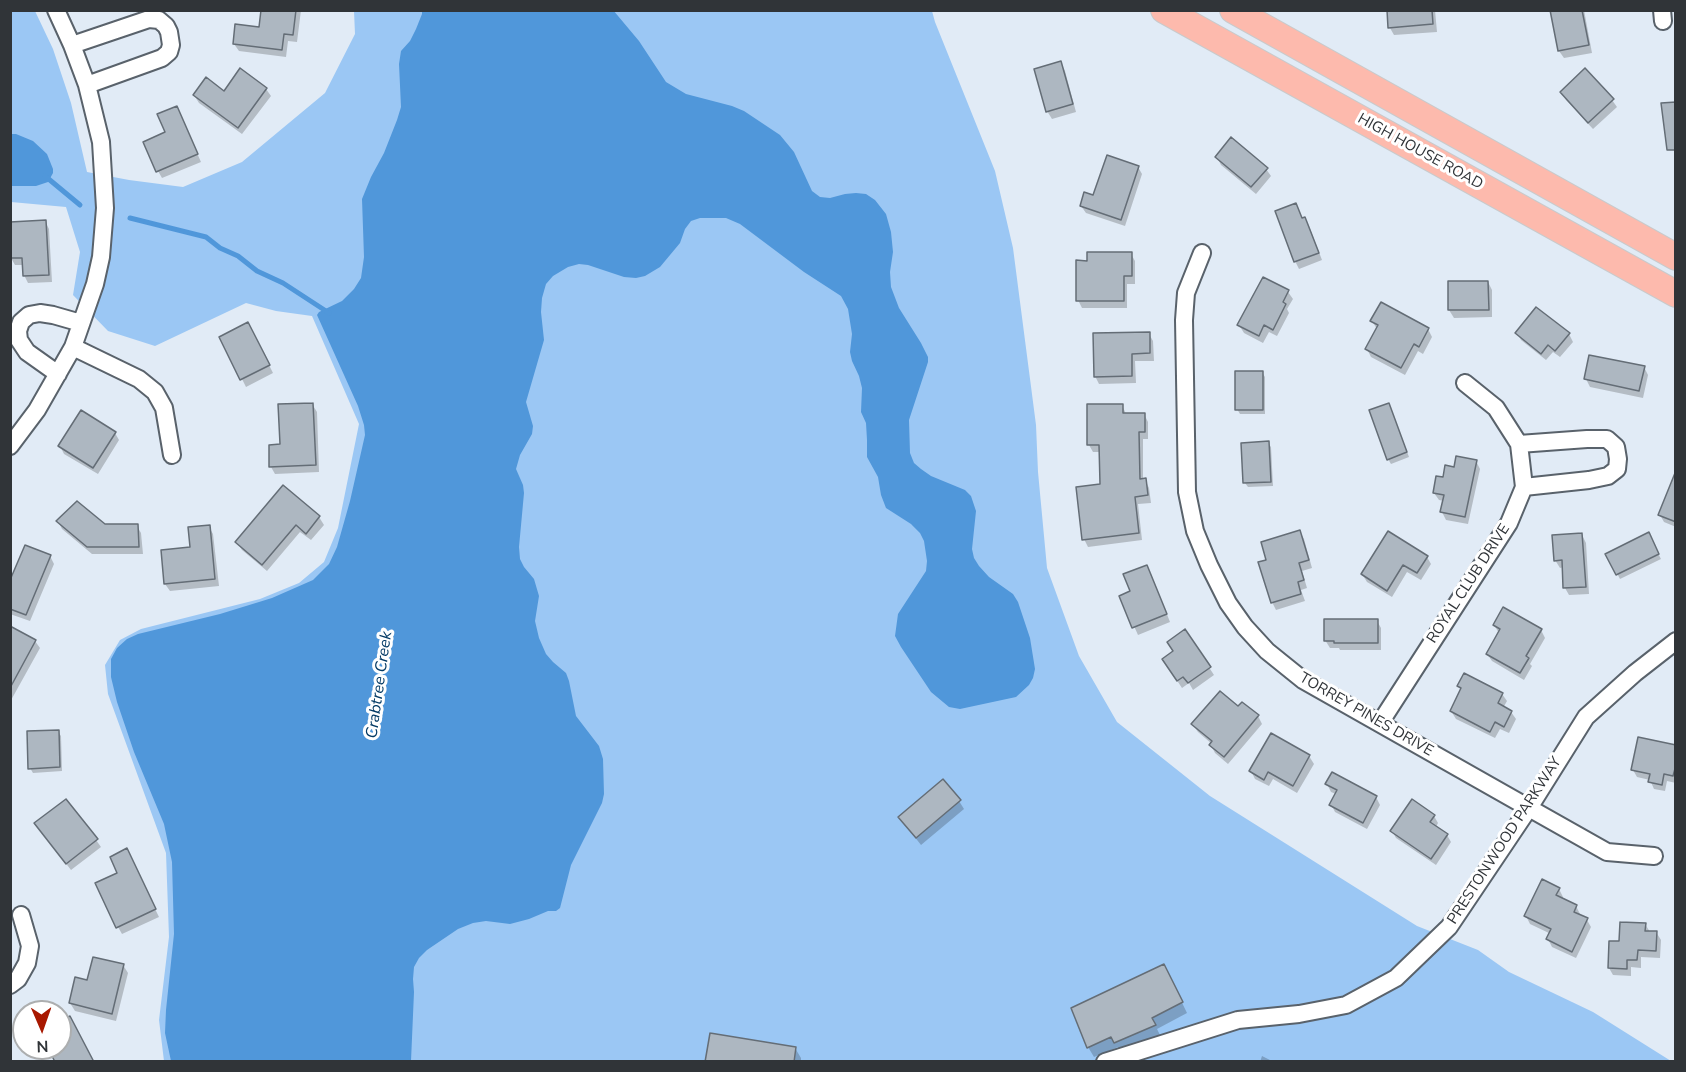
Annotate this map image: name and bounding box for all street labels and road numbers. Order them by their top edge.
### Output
street label: HIGH HOUSE ROAD [1354,110,1486,194]
street label: ROYAL CLUB DRIVE [1424,521,1514,647]
street label: TORREY PINES DRIVE [1296,669,1436,761]
street label: PRESTONWOOD PARKWAY [1444,754,1566,928]

